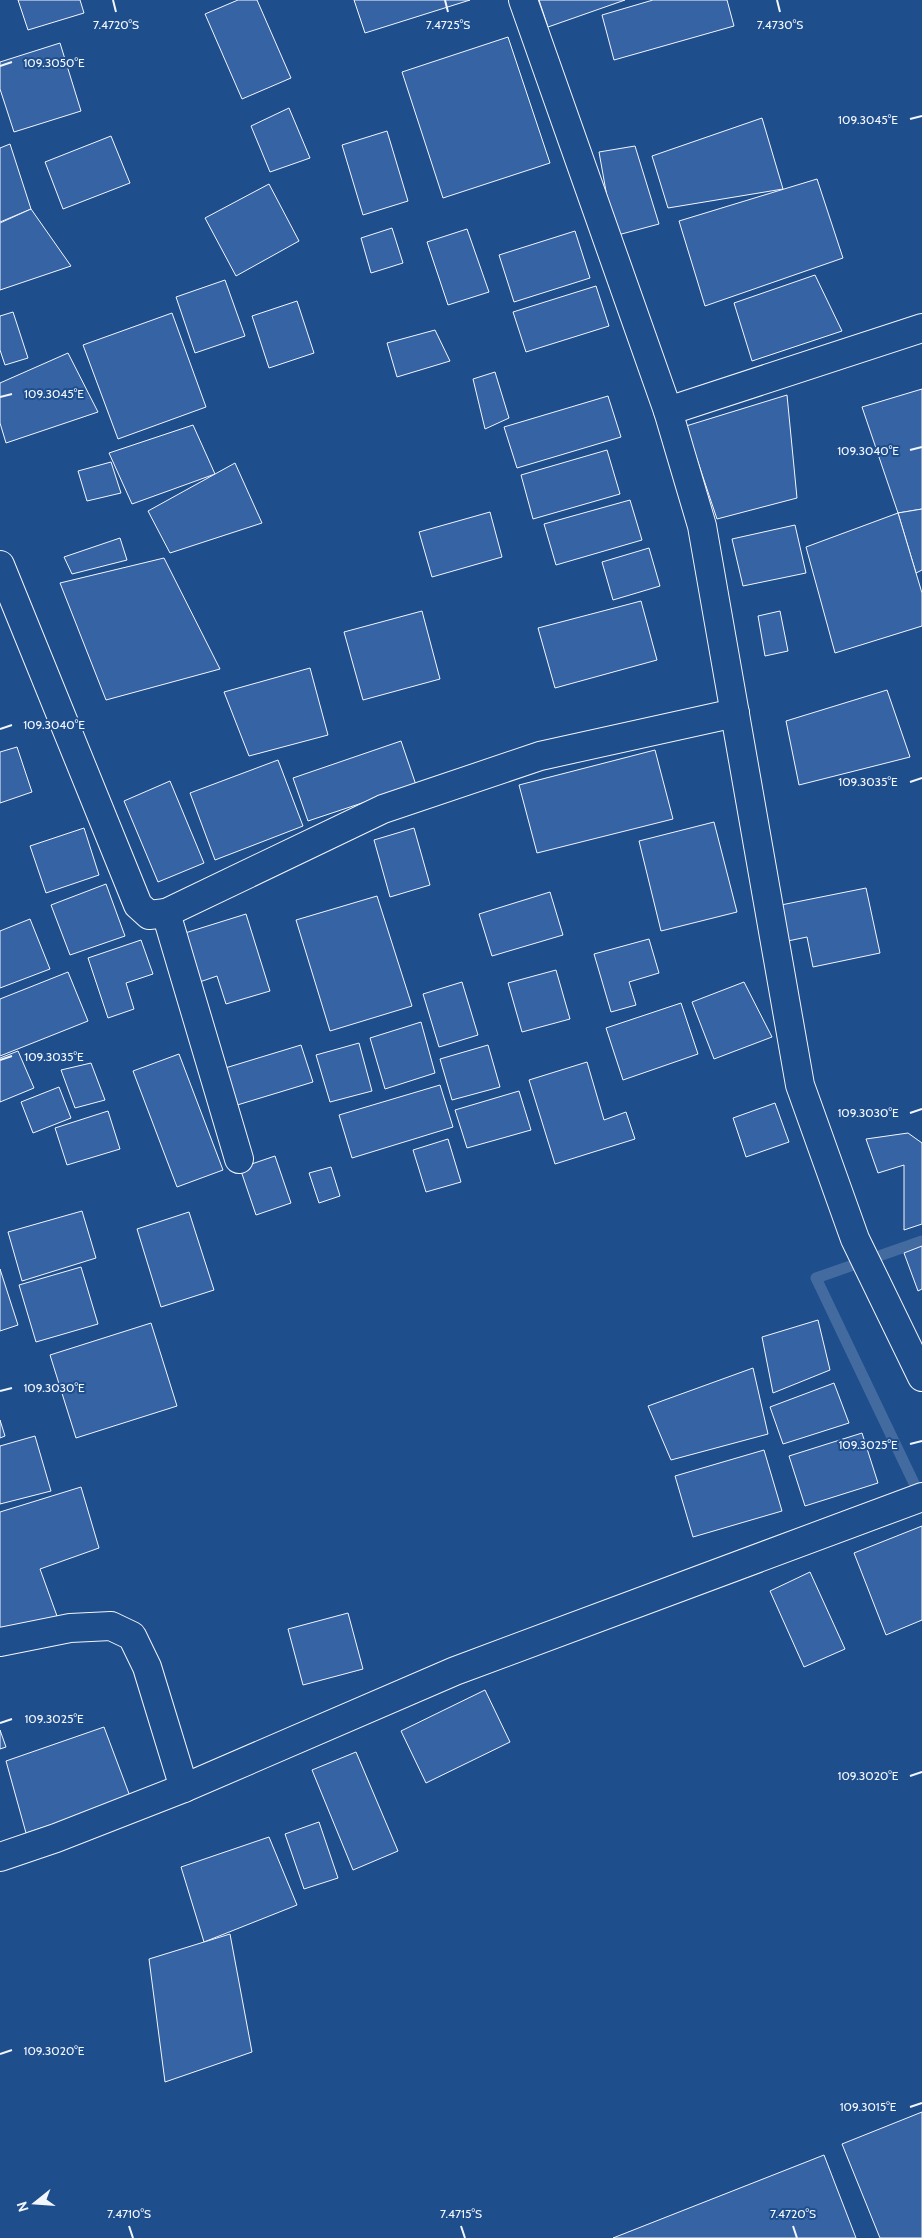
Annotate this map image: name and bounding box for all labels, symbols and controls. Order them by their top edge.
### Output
text: 7.4720°S [93,17,139,32]
text: 7.4725°S [426,17,470,32]
text: 7.4730°S [757,17,803,32]
text: 109.3050°E [23,55,85,70]
text: 109.3045°E [838,112,898,127]
text: 109.3045°E [24,386,84,401]
text: 109.3040°E [837,443,899,458]
text: 109.3040°E [23,717,85,732]
text: 109.3035°E [838,774,898,789]
text: 109.3035°E [24,1049,84,1064]
text: 109.3030°E [837,1105,899,1120]
text: 109.3030°E [23,1380,85,1395]
text: 109.3025°E [838,1437,898,1452]
text: 109.3025°E [24,1711,84,1726]
text: 109.3020°E [837,1768,899,1783]
text: 109.3020°E [23,2043,85,2058]
text: 109.3015°E [840,2099,897,2114]
north arrow [10,2178,60,2228]
text: N [13,2199,33,2214]
text: 7.4710°S [107,2206,151,2221]
text: 7.4715°S [440,2206,482,2221]
text: 7.4720°S [770,2206,816,2221]

